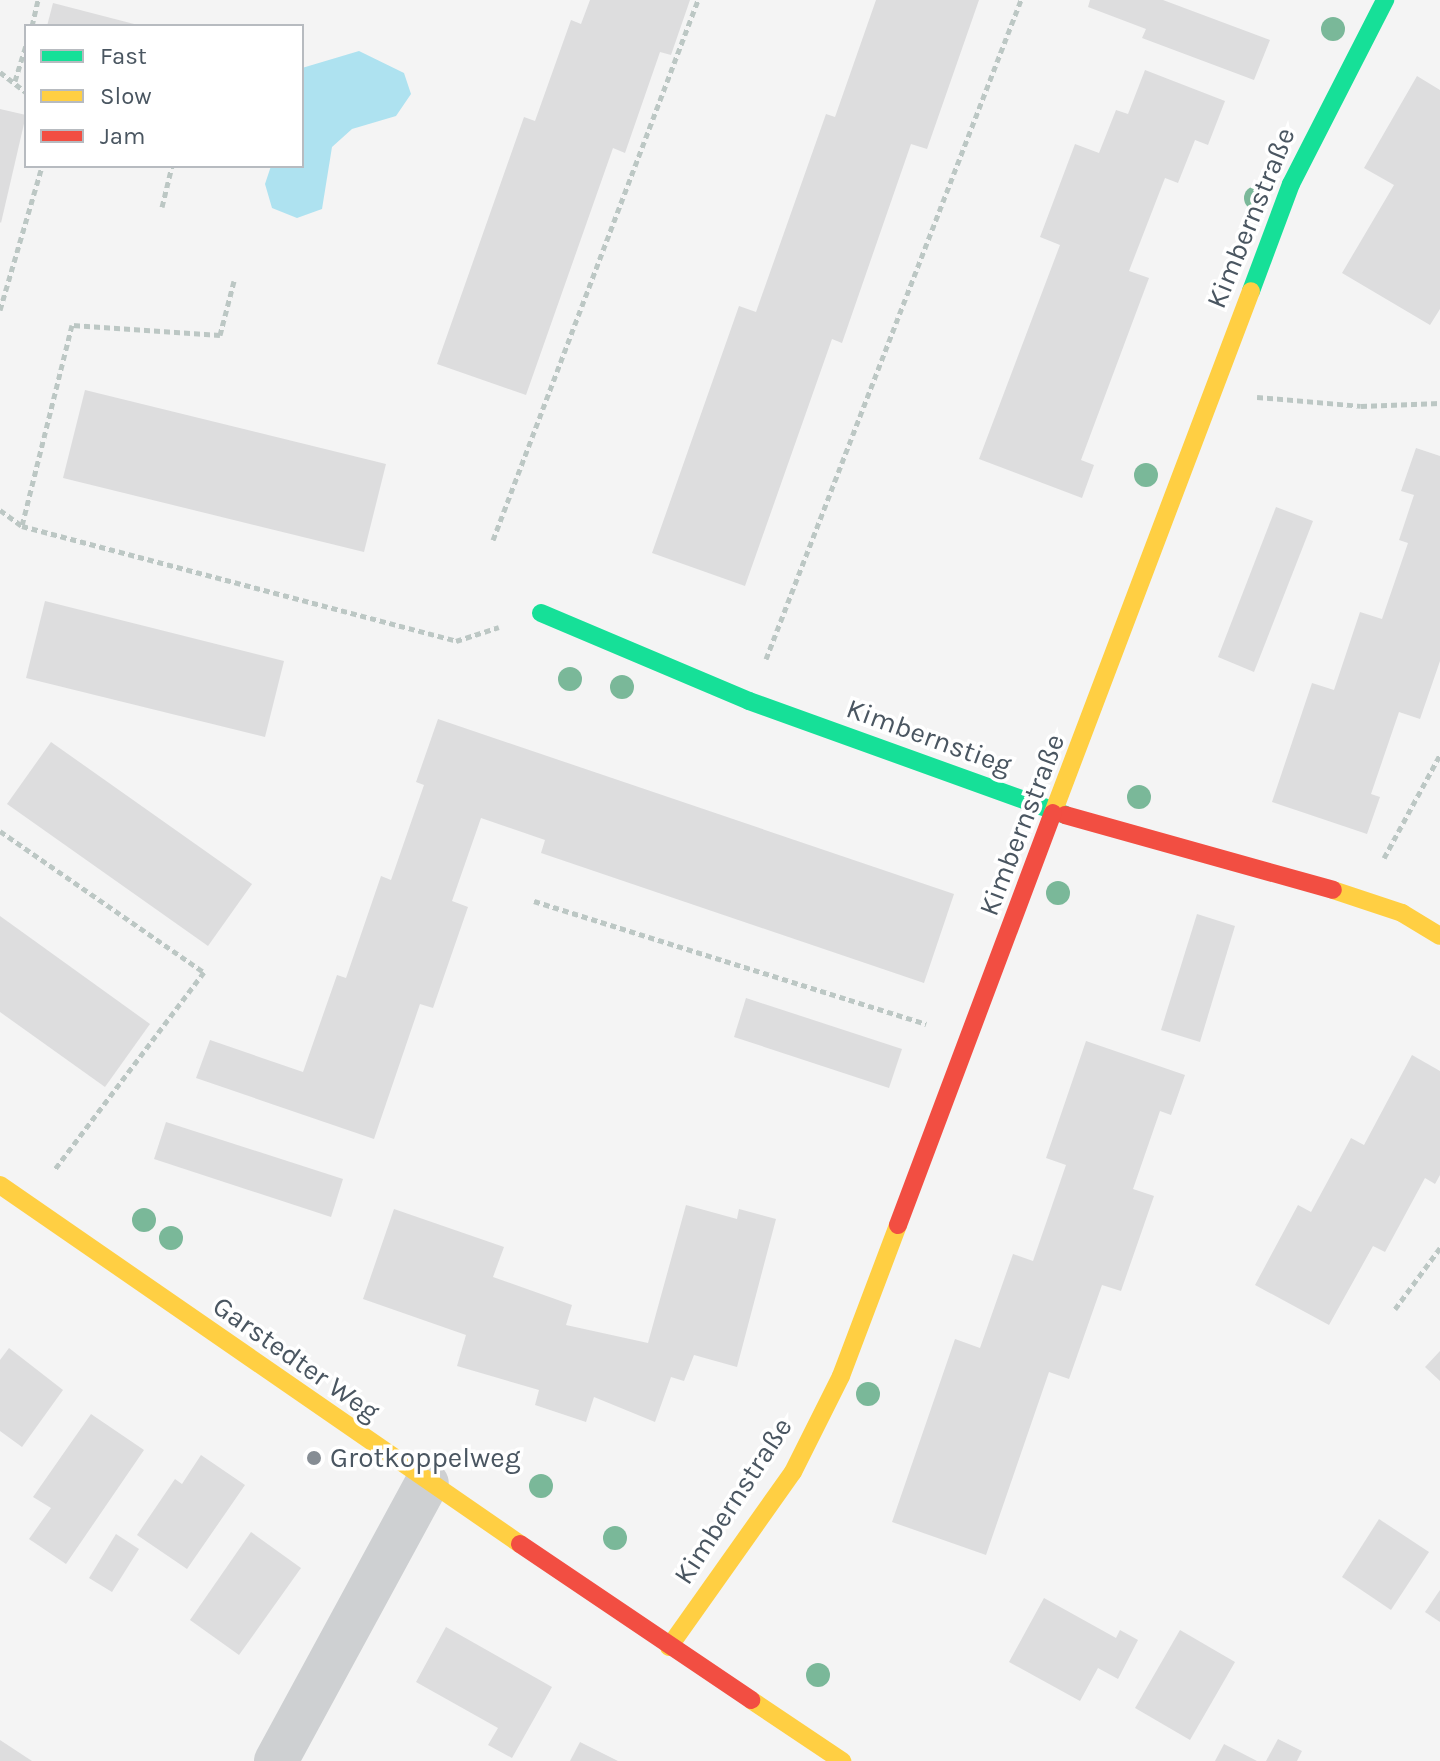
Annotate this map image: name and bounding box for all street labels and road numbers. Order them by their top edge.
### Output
street label: Kimbernstraße [1199,123,1303,313]
street label: Kimbernstieg [842,692,1016,782]
street label: Kimbernstraße [972,729,1072,921]
street label: Garstedter Weg [206,1289,386,1429]
street label: Kimbernstraße [667,1411,799,1591]

